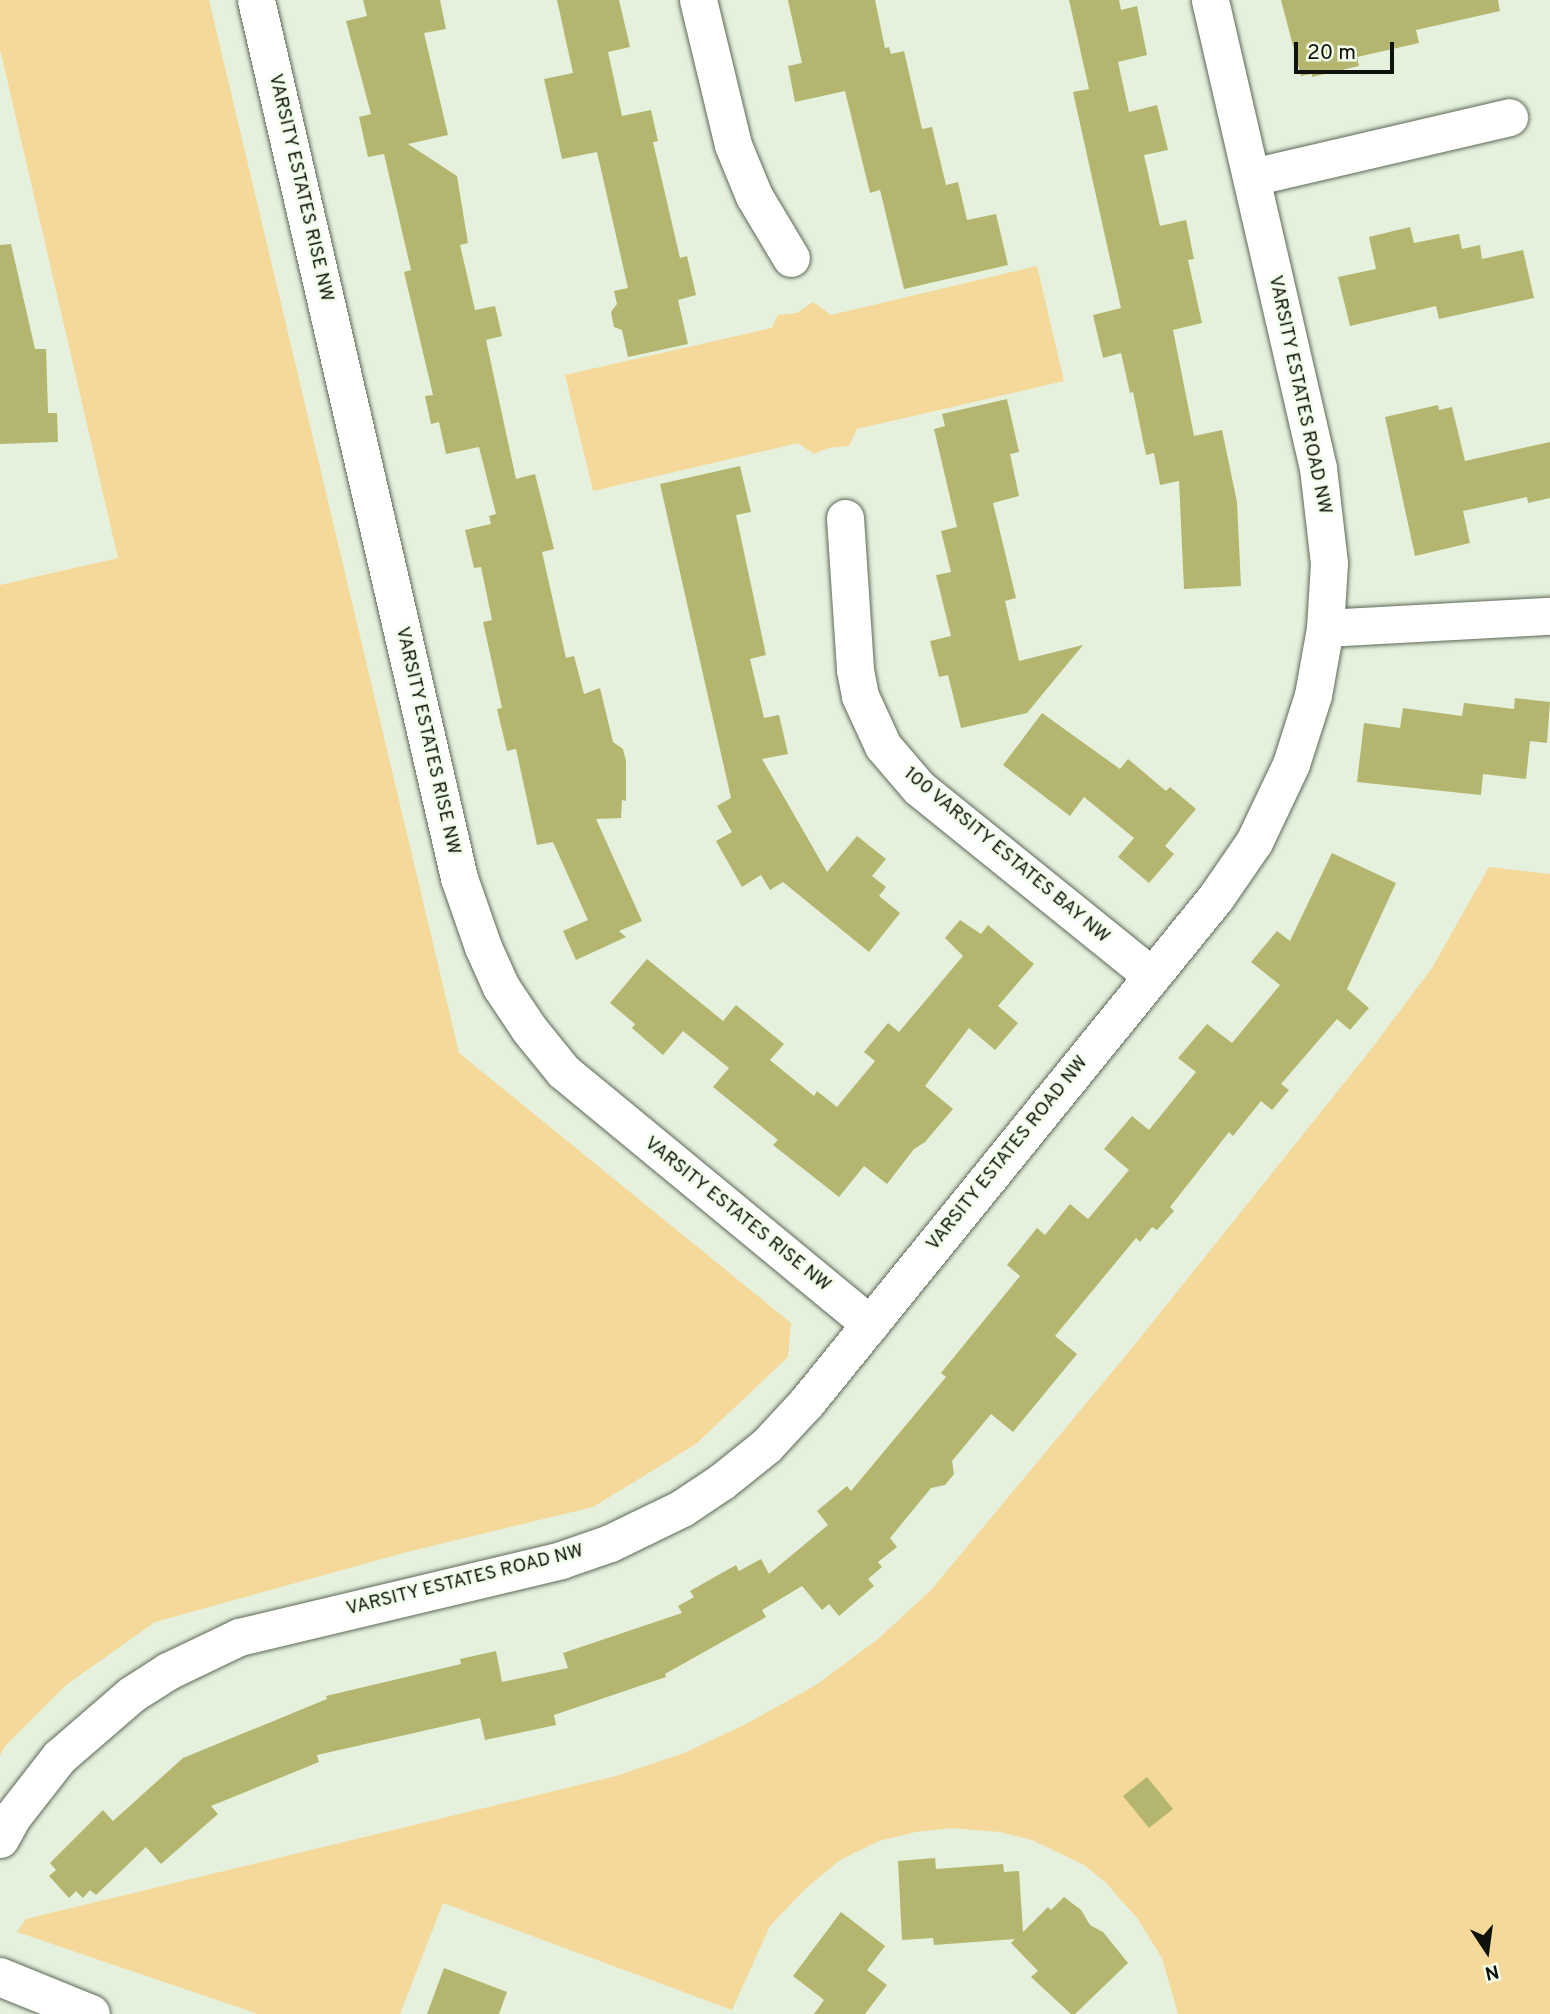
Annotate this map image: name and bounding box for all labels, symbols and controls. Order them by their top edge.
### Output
scale bar [1298,28,1398,72]
text: 20 m [1307,40,1356,67]
street label: VARSITY ESTATES RISE NW [263,71,337,305]
street label: VARSITY ESTATES ROAD NW [1262,273,1336,517]
street label: VARSITY ESTATES RISE NW [390,624,464,858]
street label: 100 VARSITY ESTATES BAY NW [897,762,1115,950]
street label: VARSITY ESTATES ROAD NW [922,1052,1094,1256]
street label: VARSITY ESTATES RISE NW [639,1133,835,1297]
street label: VARSITY ESTATES ROAD NW [344,1540,586,1622]
north arrow [1452,1916,1522,1986]
text: N [1482,1958,1501,1985]

